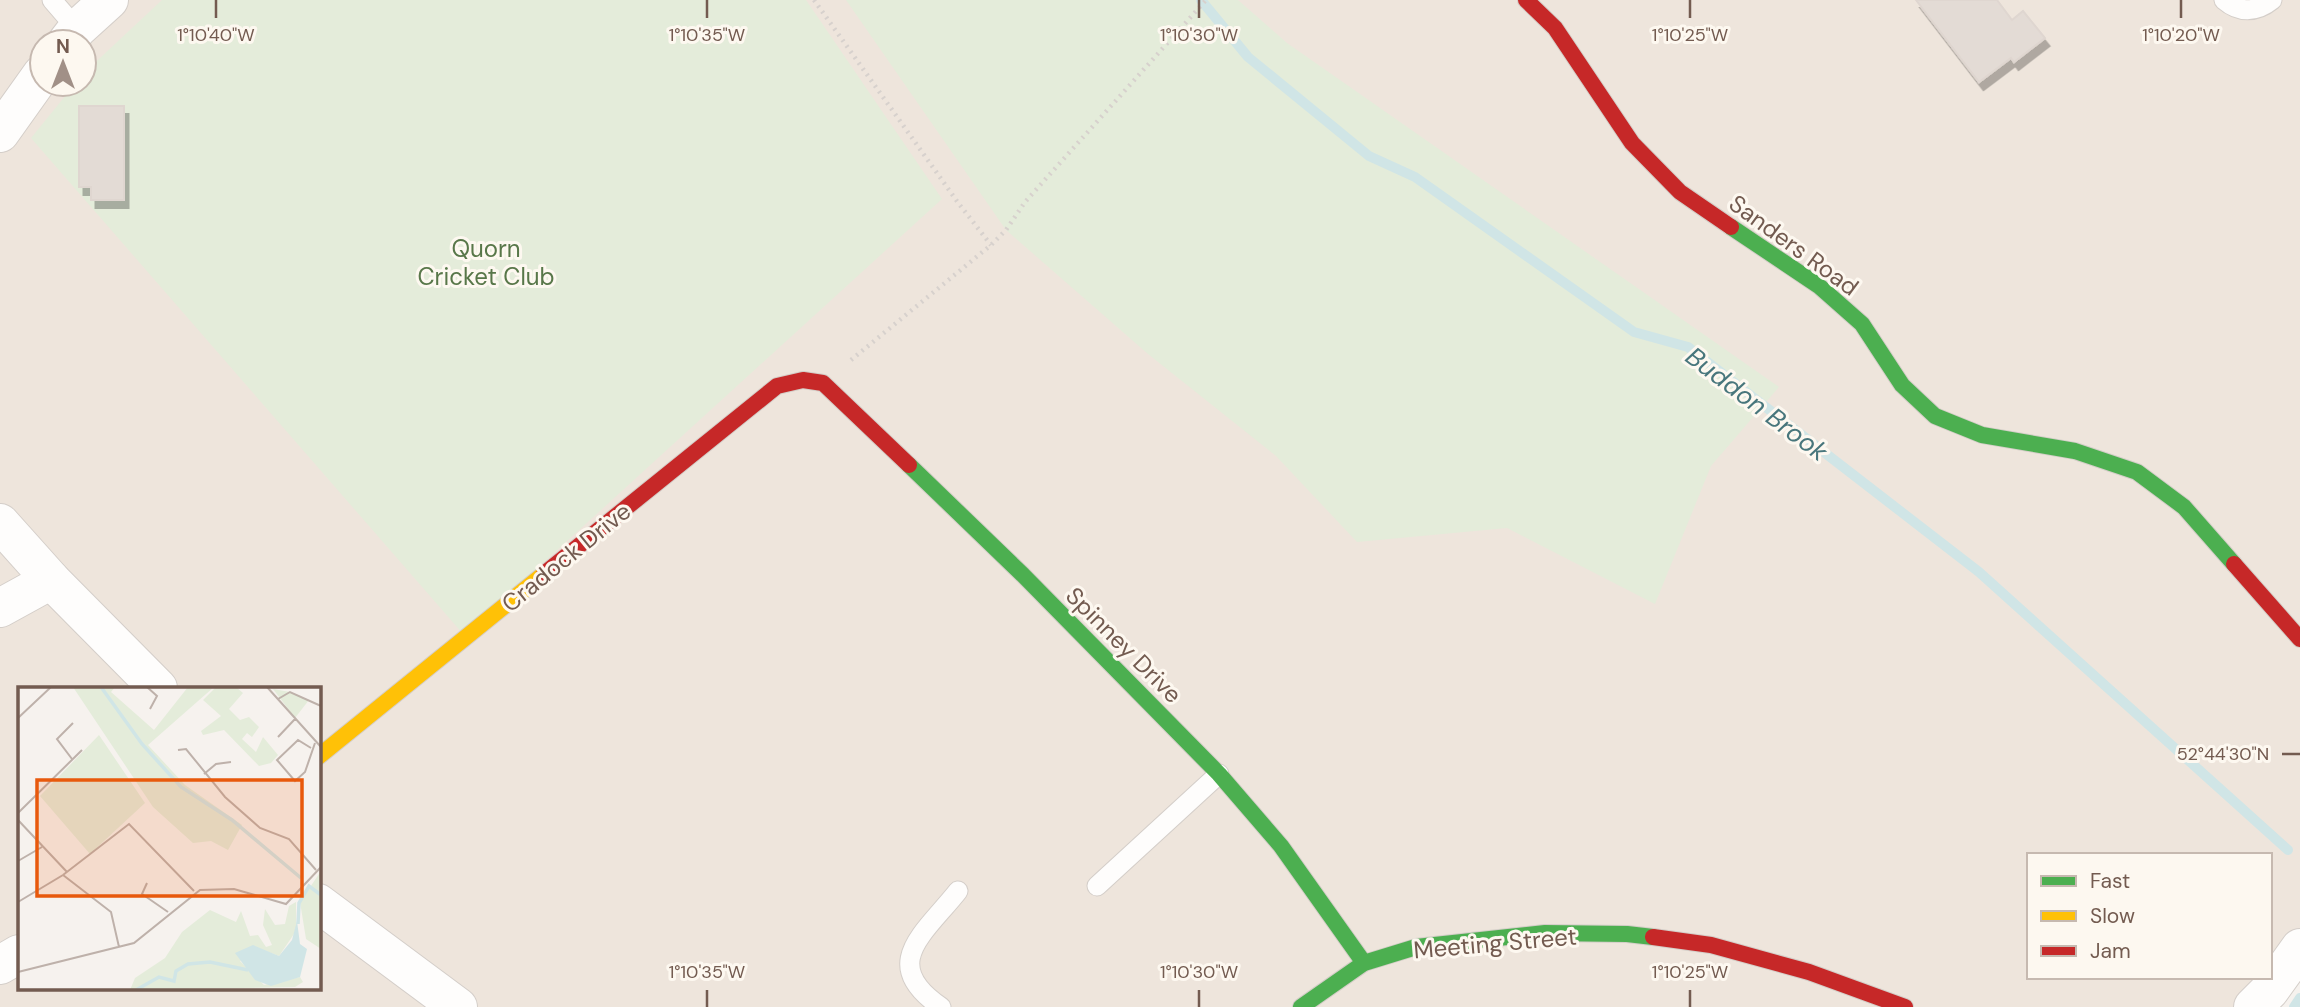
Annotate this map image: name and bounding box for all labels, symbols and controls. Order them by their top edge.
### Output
text: 1°10'40"W [177,23,255,47]
text: 1°10'35"W [669,23,745,47]
text: 1°10'30"W [1160,23,1238,47]
text: 1°10'25"W [1652,23,1728,47]
text: 1°10'20"W [2142,23,2220,47]
north arrow [28,28,98,98]
text: N [56,34,70,59]
street label: Sanders Road [1723,188,1865,302]
park label: Quorn Cricket Club [417,233,555,292]
water label: Buddon Brook [1679,339,1836,469]
street label: Cradock Drive [495,495,637,619]
street label: Spinney Drive [1059,580,1189,710]
inset map [18,687,320,990]
text: 52°44'30"N [2177,742,2269,766]
legend [2027,853,2272,979]
text: Fast [2090,867,2130,895]
text: Slow [2090,902,2135,930]
street label: Meeting Street [1412,920,1578,966]
text: Jam [2090,937,2131,965]
text: 1°10'35"W [669,960,745,984]
text: 1°10'30"W [1160,960,1238,984]
text: 1°10'25"W [1652,960,1728,984]

